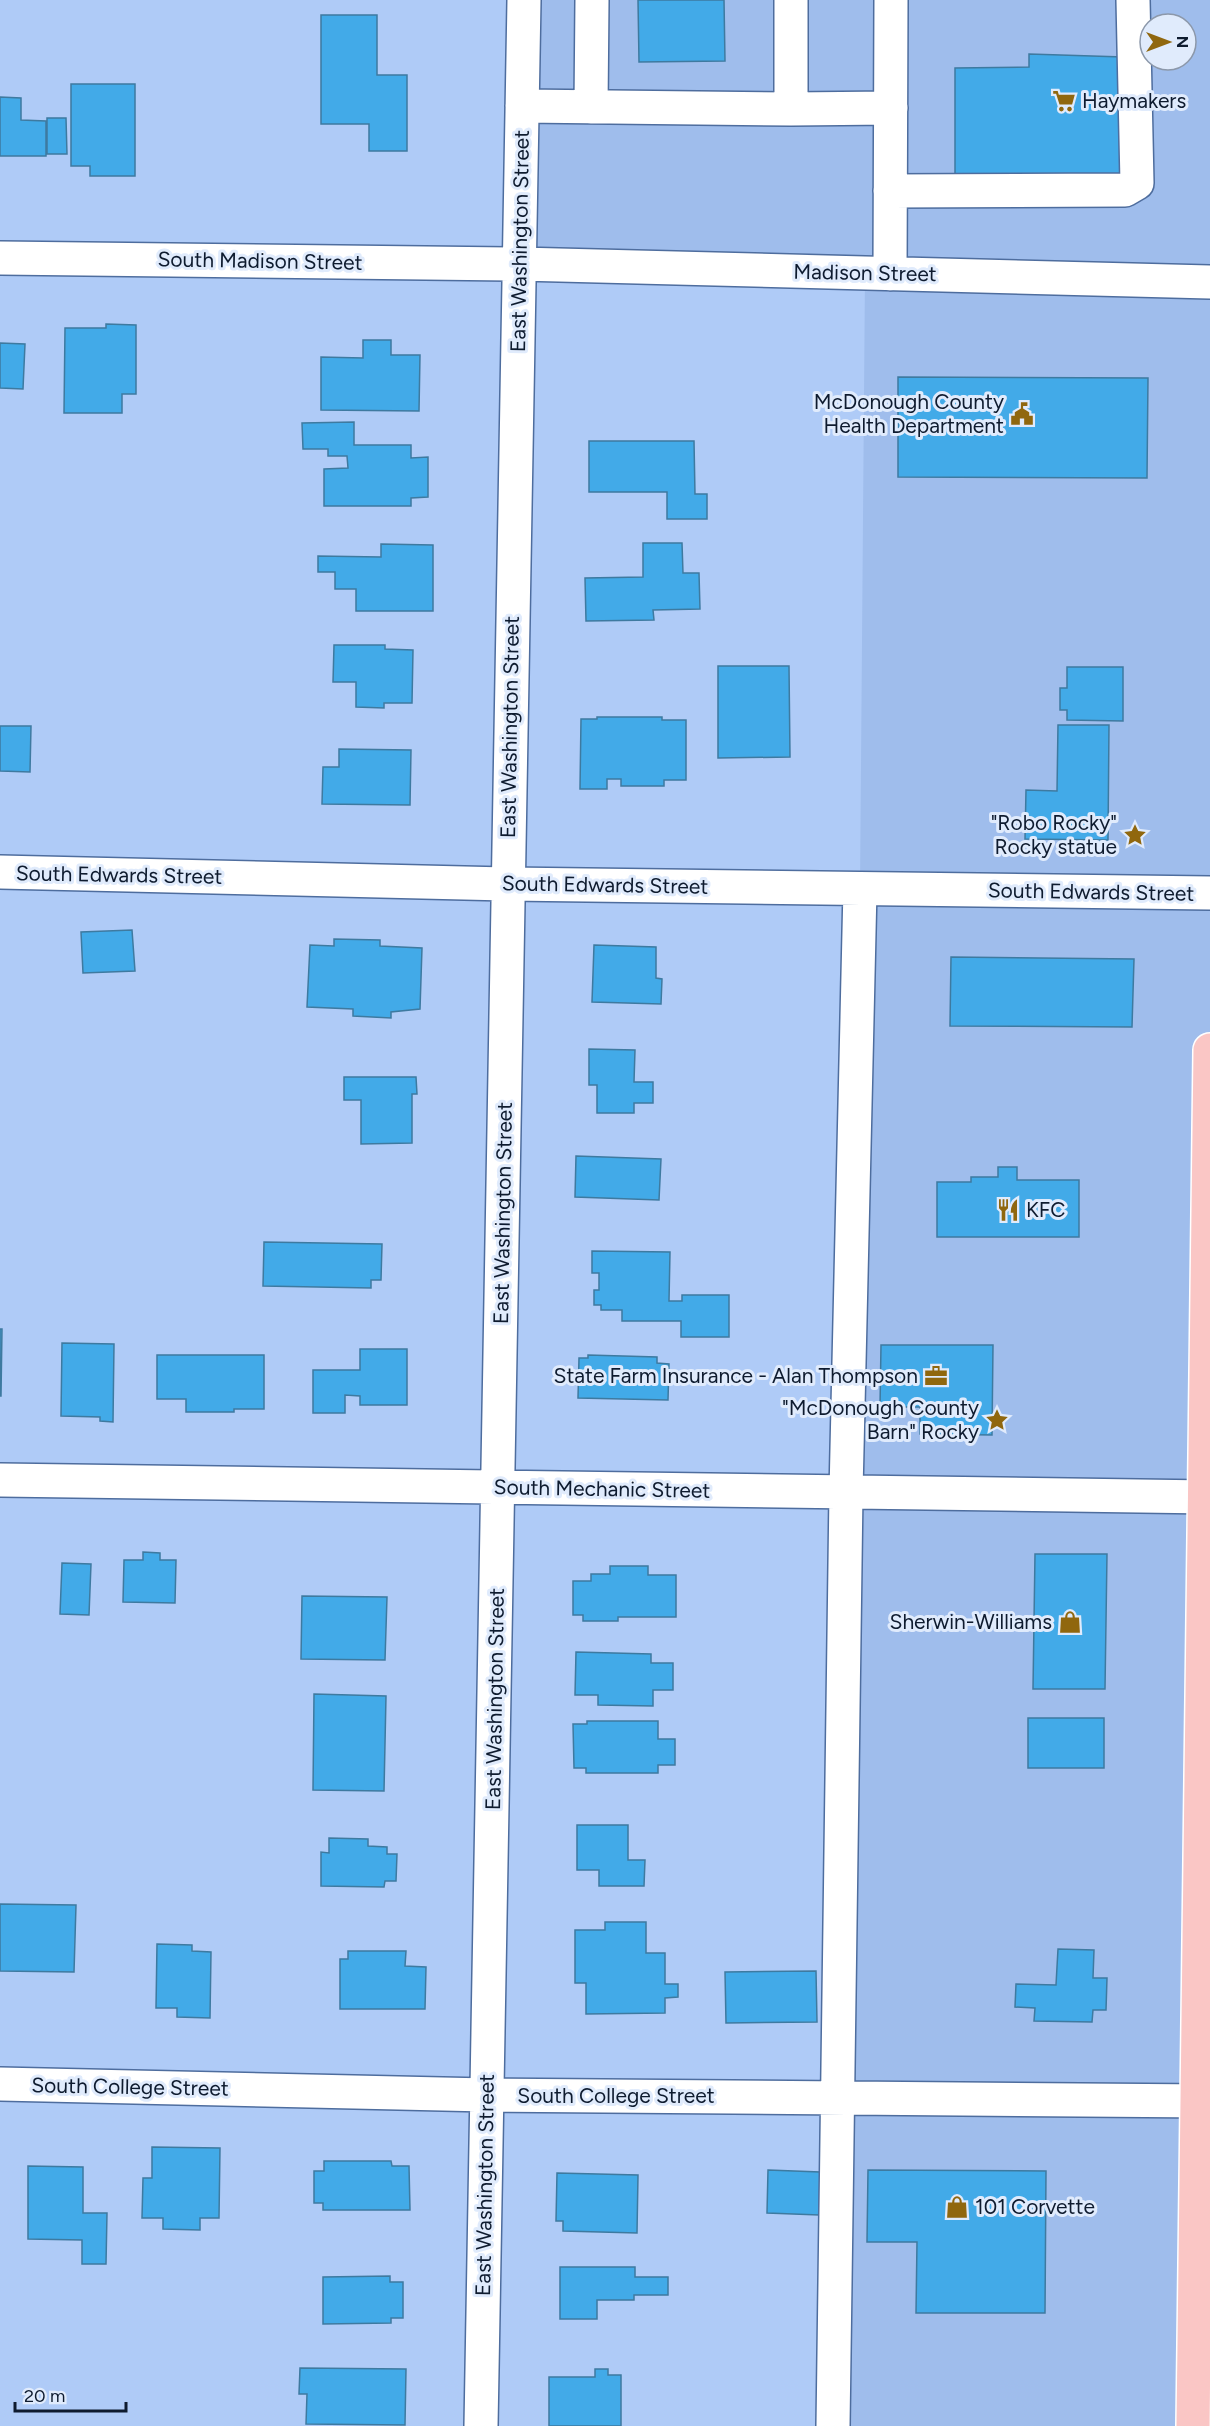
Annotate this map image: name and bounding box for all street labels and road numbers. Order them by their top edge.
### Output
street label: East Washington Street [505,130,534,352]
street label: South Madison Street [157,246,363,275]
street label: Madison Street [793,259,937,286]
street label: East Washington Street [495,616,524,838]
street label: South Edwards Street [16,860,223,889]
street label: South Edwards Street [502,870,709,899]
street label: South Edwards Street [988,877,1195,906]
street label: East Washington Street [488,1102,517,1324]
street label: South Mechanic Street [494,1474,711,1503]
street label: East Washington Street [480,1588,509,1810]
street label: South College Street [31,2072,229,2101]
street label: East Washington Street [470,2074,499,2296]
street label: South College Street [517,2083,715,2108]

